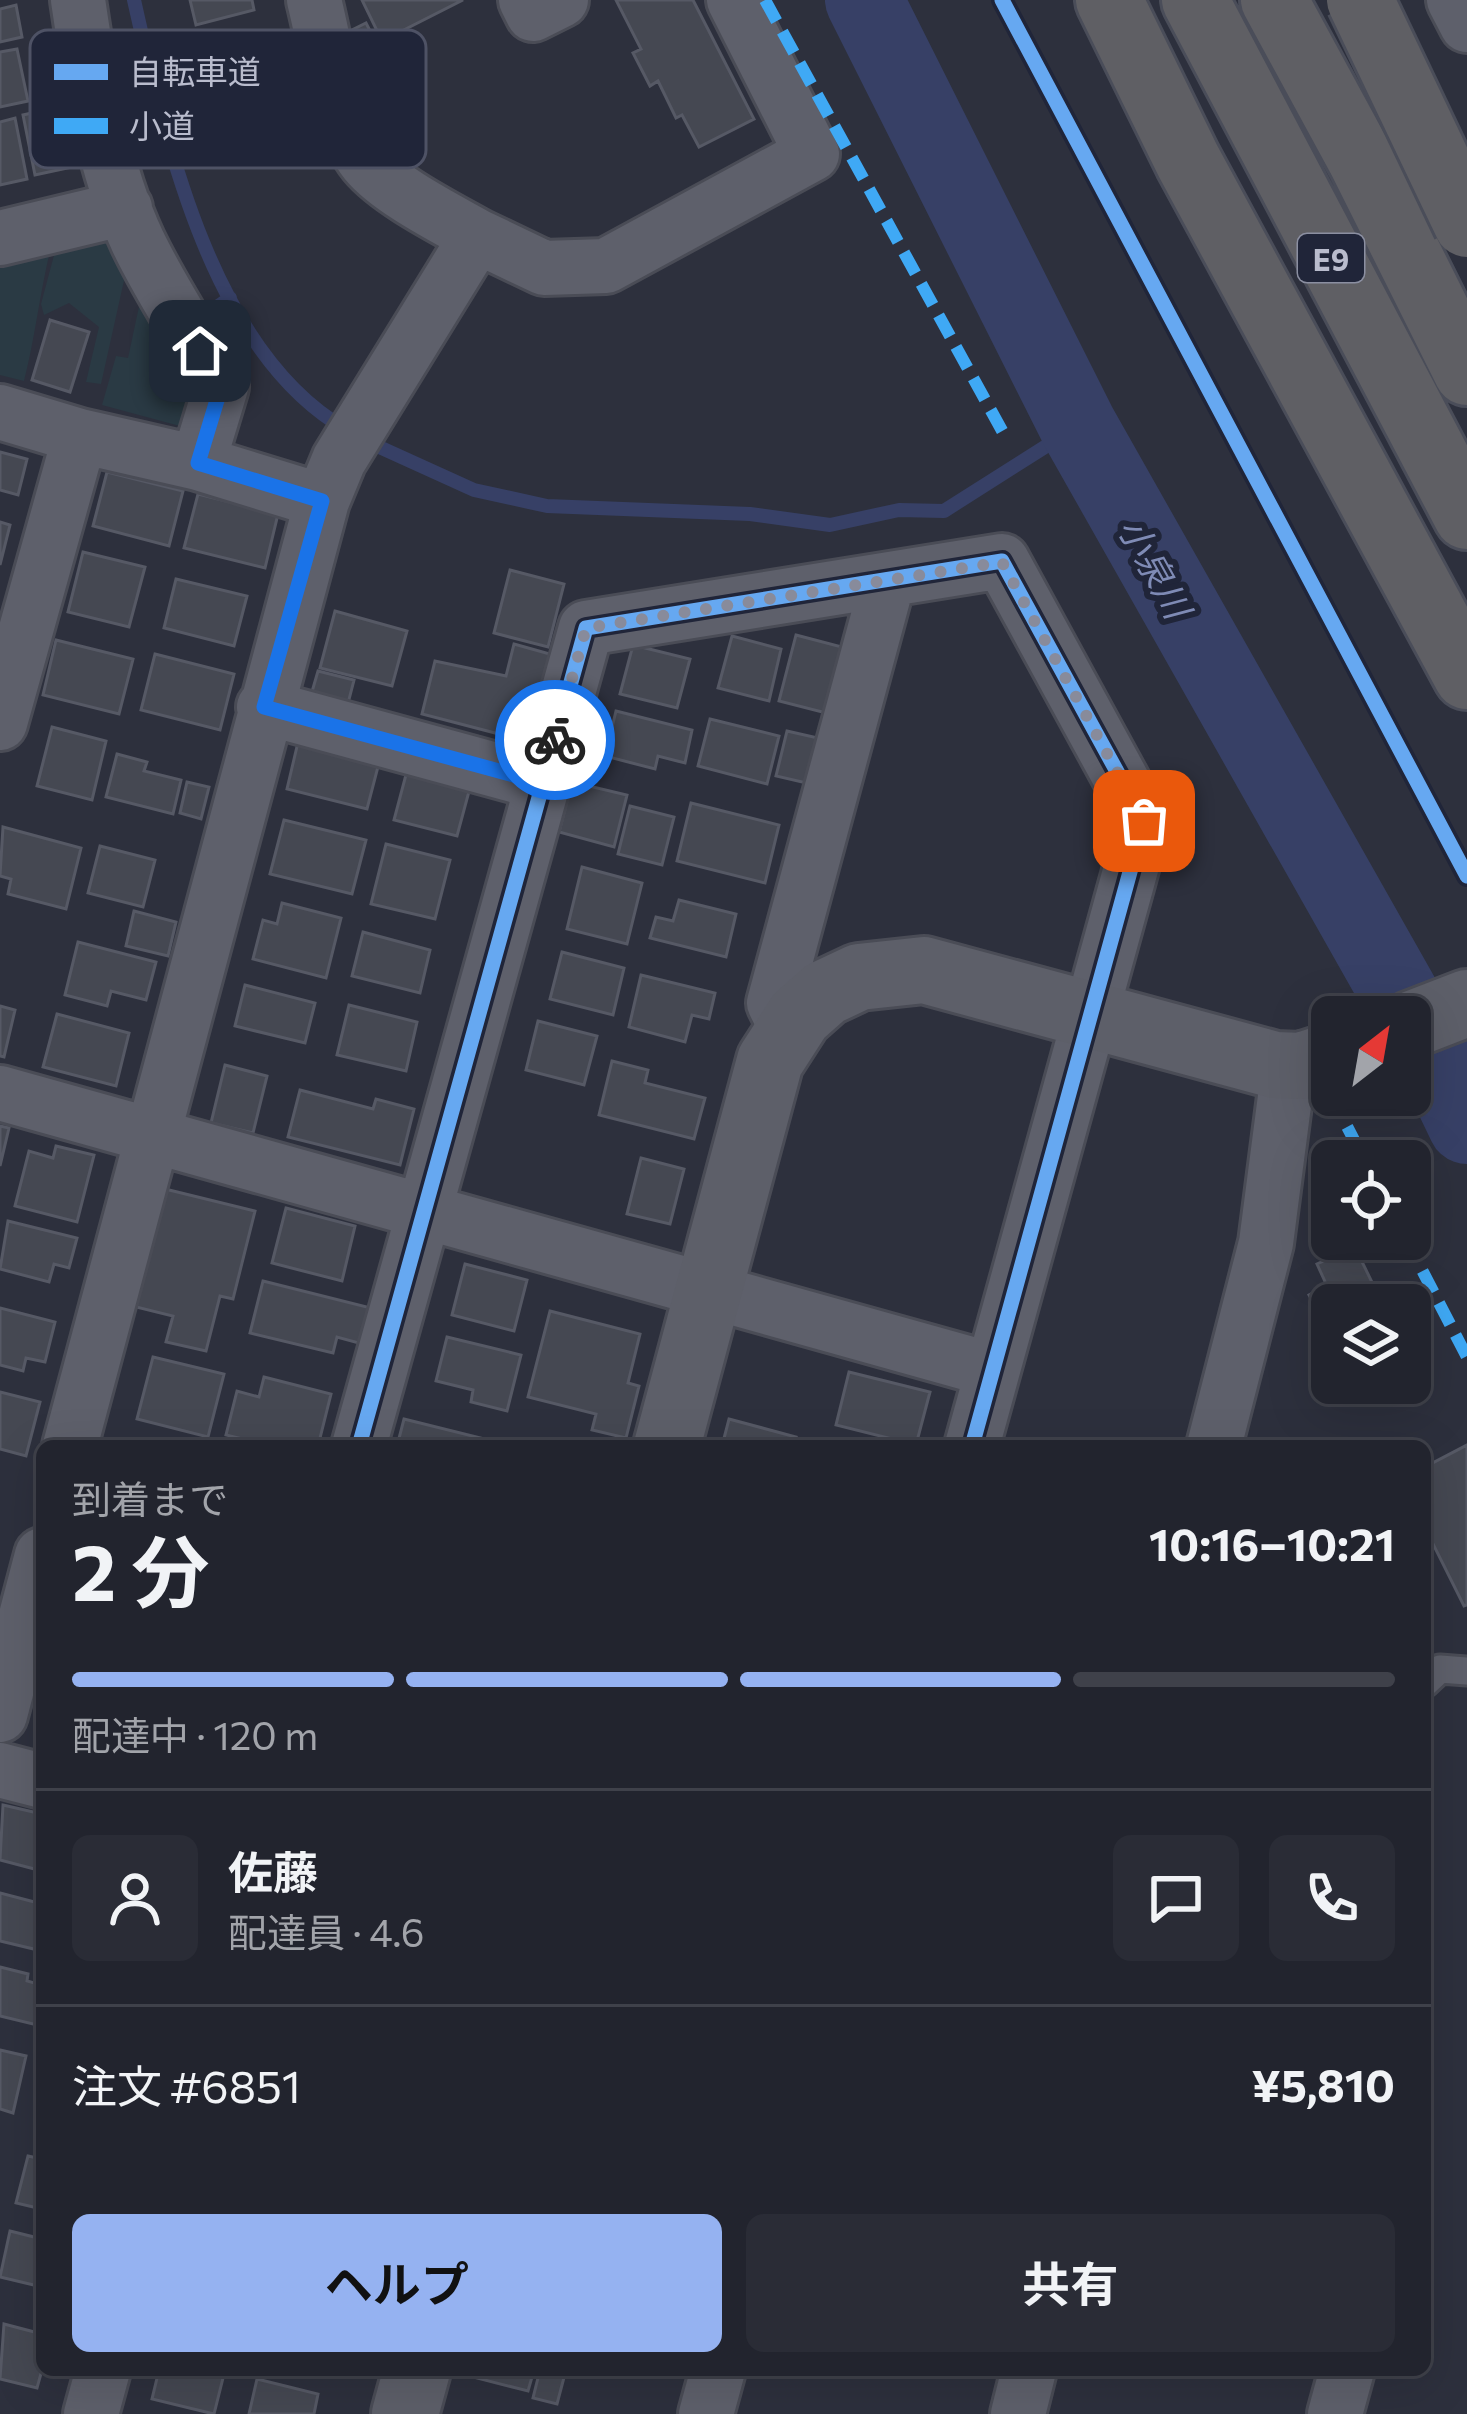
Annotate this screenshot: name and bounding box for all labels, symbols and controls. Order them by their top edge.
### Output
legend [30,30,426,168]
text: 自転車道 [129,50,261,91]
text: 小道 [129,104,195,145]
road number: E9 [1298,234,1364,282]
pin [149,300,251,402]
icon: home [167,318,233,384]
water label: 小泉川 [1111,509,1203,628]
courier [495,680,615,800]
icon: bike [522,707,588,773]
pin [1093,770,1195,872]
icon: bag [1111,788,1177,854]
north arrow [1311,996,1431,1116]
map controls [1311,996,1431,1404]
button: locate [1311,1140,1431,1260]
button: layers [1311,1284,1431,1404]
text: 到着まで [72,1474,228,1522]
text: 10:16–10:21 [1149,1515,1395,1570]
text: 2 分 [72,1522,209,1617]
text: 配達中 · 120 m [72,1710,318,1758]
button: person [72,1835,198,1961]
button: chat [1113,1835,1239,1961]
button: phone [1269,1835,1395,1961]
text: 佐藤 [228,1843,318,1898]
text: 配達員 · 4.6 [228,1907,424,1955]
text: ¥5,810 [1251,2056,1395,2111]
text: 注文 #6851 [72,2057,301,2112]
button: ヘルプ [72,2214,722,2352]
button: 共有 [746,2214,1395,2352]

